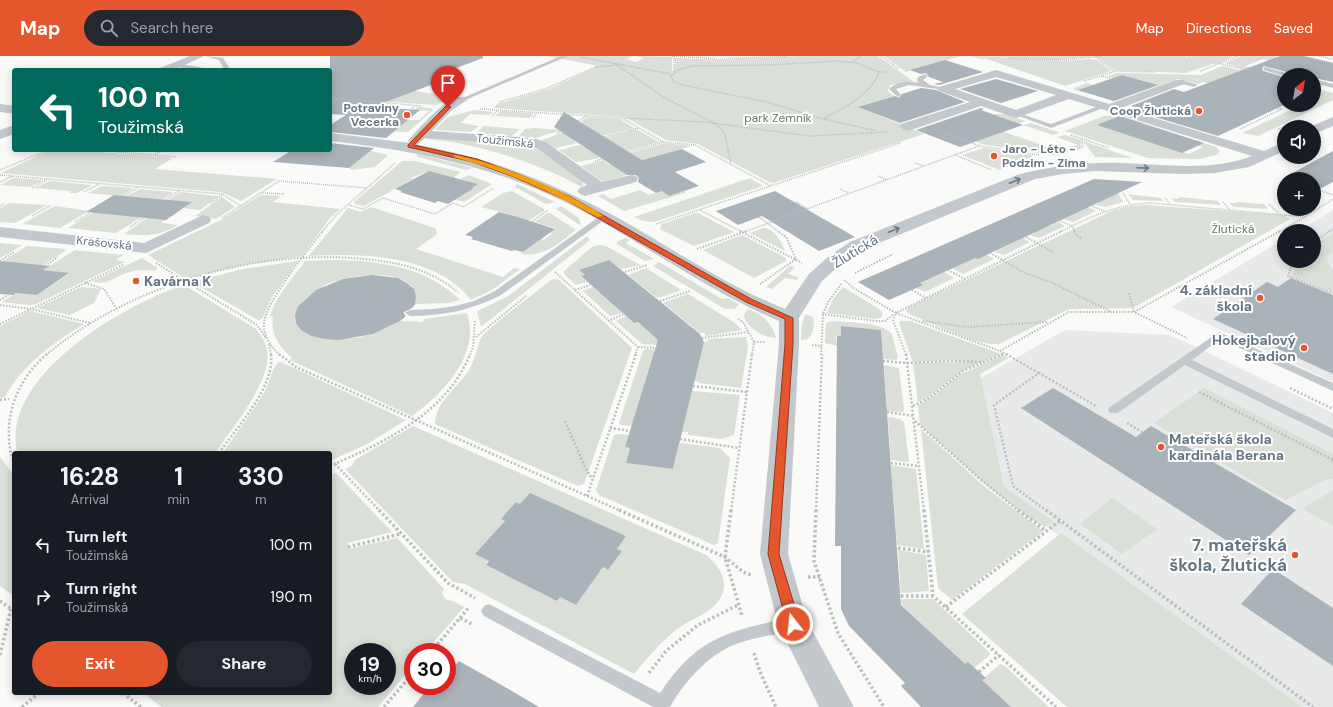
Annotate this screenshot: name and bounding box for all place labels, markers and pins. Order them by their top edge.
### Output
pin [431,66,465,107]
place label: Potraviny Vecerka [343,100,400,130]
place label: Coop Žlutická [1110,103,1191,119]
marker: Coop Žlutická [1194,106,1204,116]
marker: Potraviny Vecerka [402,110,412,120]
place label: Jaro - Léto - Podzim - Zima [1002,141,1086,171]
marker: Jaro - Léto - Podzim - Zima [989,151,999,161]
place label: Kavárna K [144,272,211,290]
marker: Kavárna K [131,276,141,286]
place label: 4. základní škola [1179,281,1252,315]
marker: 4. základní škola [1255,293,1265,303]
place label: Hokejbalový stadion [1212,331,1297,365]
marker: Hokejbalový stadion [1299,343,1309,353]
place label: Mateřská škola kardinála Berana [1169,430,1284,464]
marker: Mateřská škola kardinála Berana [1156,442,1166,452]
place label: 7. mateřská škola, Žlutická [1169,534,1287,576]
marker: 7. mateřská škola, Žlutická [1290,550,1300,560]

